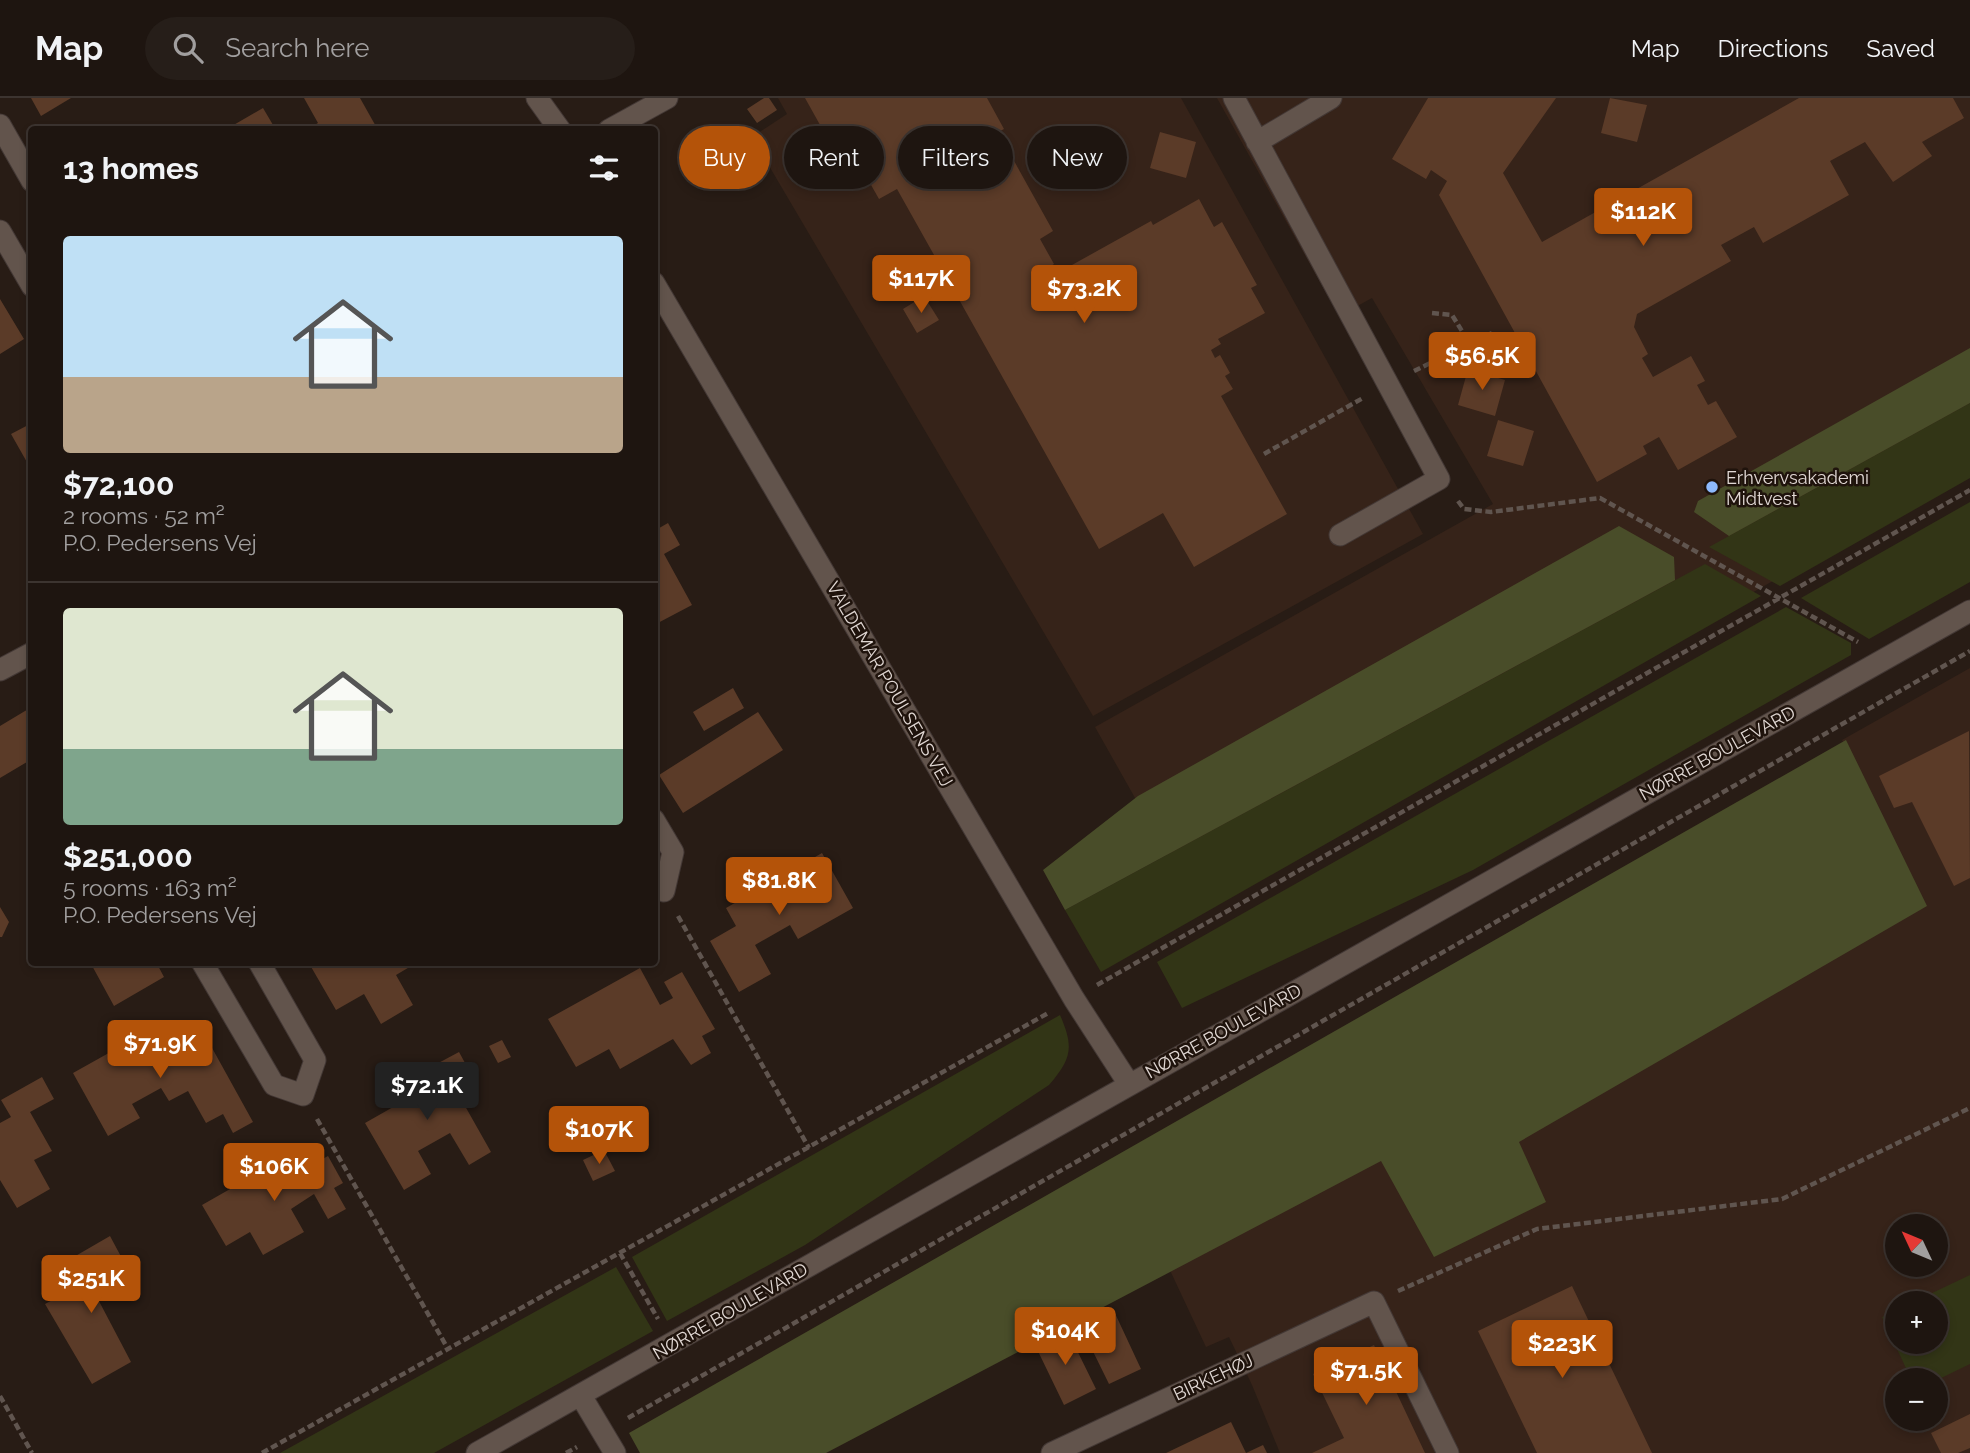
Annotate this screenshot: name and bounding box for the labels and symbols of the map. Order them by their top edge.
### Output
pin: $112K [1594,188,1692,248]
pin: $117K [872,256,970,315]
pin: $73.2K [1027,266,1141,325]
pin: $56.5K [1425,332,1539,392]
place label: Erhvervsakademi Midtvest [1726,467,1869,509]
marker: Erhvervsakademi Midtvest [1704,479,1720,495]
street label: VALDEMAR POULSENS VEJ [823,578,957,790]
street label: NØRRE BOULEVARD [1635,701,1799,805]
pin: $81.8K [722,858,836,917]
street label: NØRRE BOULEVARD [1141,979,1305,1083]
pin: $71.9K [103,1020,217,1080]
pin: $72.1K [370,1062,484,1122]
pin: $107K [550,1107,648,1166]
pin: $106K [225,1144,323,1203]
north arrow [1885,1214,1948,1278]
pin: $251K [42,1256,140,1315]
street label: NØRRE BOULEVARD [649,1258,811,1364]
pin: $104K [1016,1308,1114,1367]
pin: $223K [1513,1320,1611,1380]
pin: $71.5K [1309,1348,1423,1407]
street label: BIRKEHØJ [1170,1349,1256,1405]

